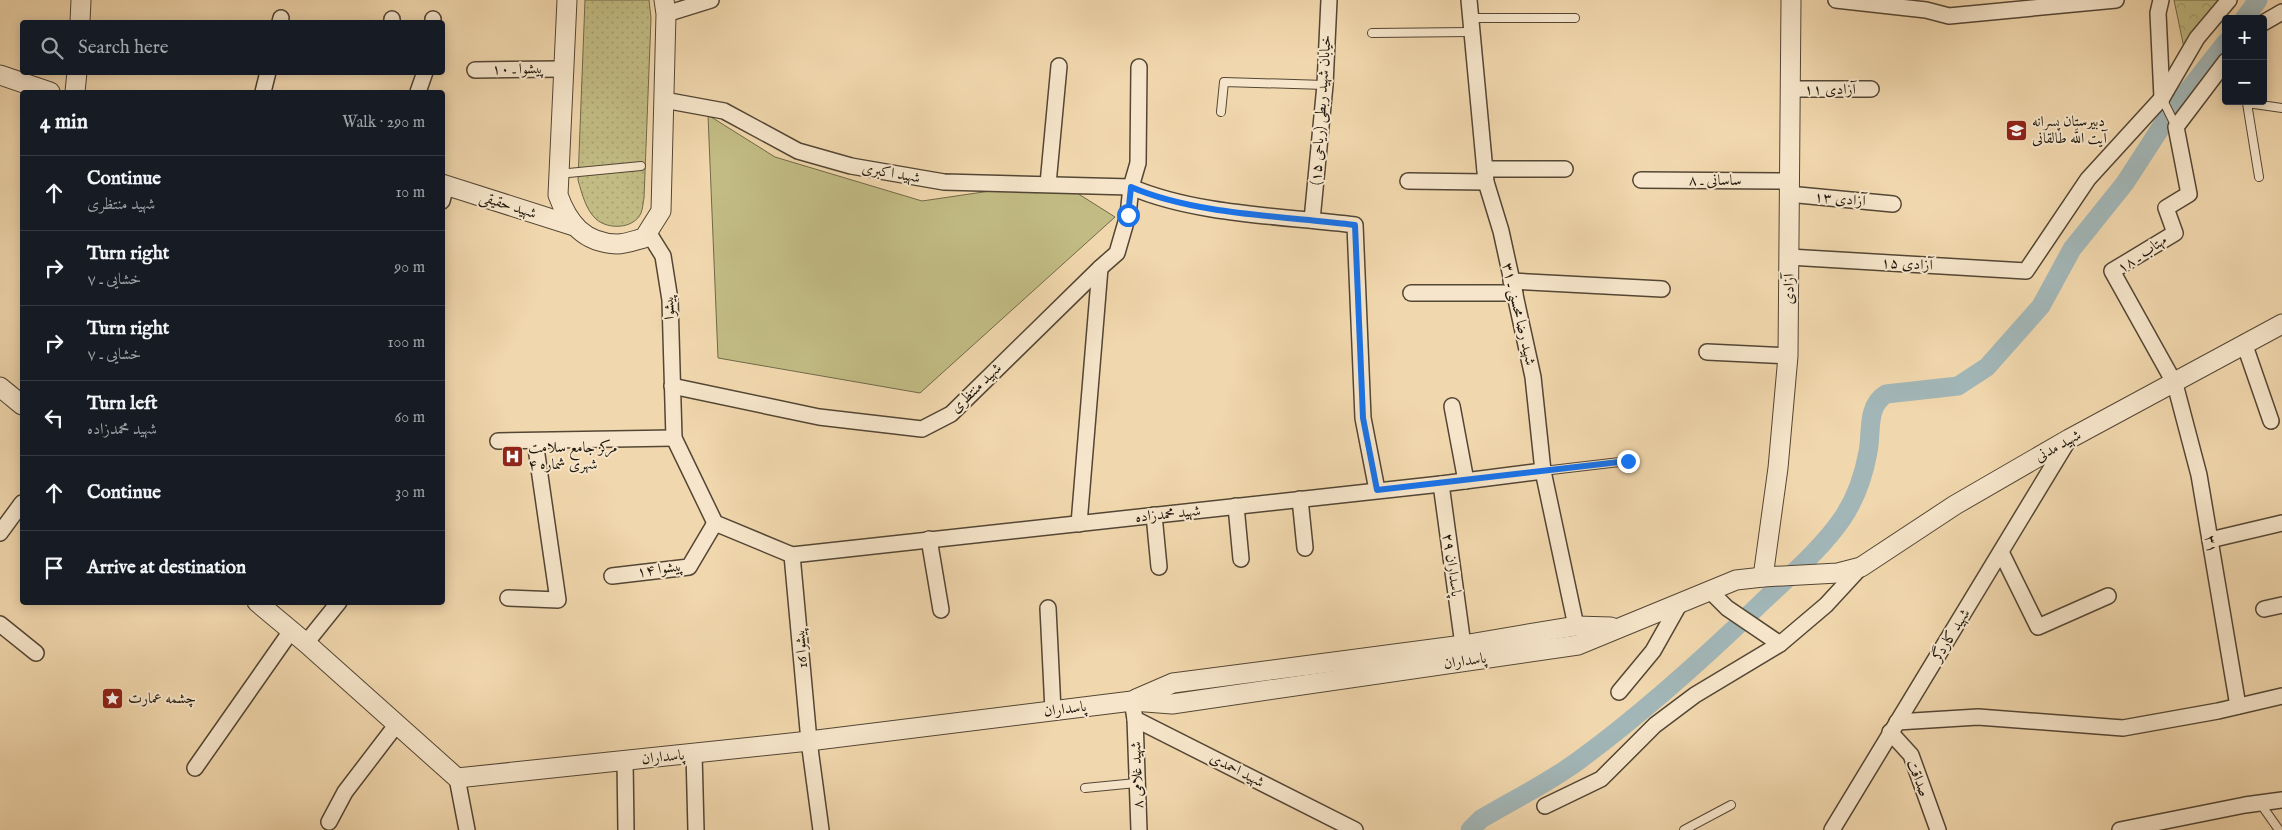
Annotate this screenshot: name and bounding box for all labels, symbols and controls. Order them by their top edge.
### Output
map controls [2222,15,2267,105]
button: + [2222,15,2267,60]
search box [20,20,445,75]
icon: search [38,34,66,62]
street label: خیابان شهید ربطی (ریاحی ۱۵) [1306,34,1337,186]
text: Search here [78,36,169,60]
street label: پیشوا ـ ۱۰ [492,59,544,79]
button: − [2222,60,2267,105]
street label: آزادی ۱۱ [1804,80,1858,99]
text: 4 min [40,109,88,136]
place label: دبیرستان پسرانه آیت اللَّه طالقانی [2032,112,2109,148]
text: Walk · 290 m [342,113,425,133]
school or university icon: دبیرستان پسرانه آیت اللَّه طالقانی [2004,118,2028,142]
street label: شهید اکبری [860,159,922,187]
text: Continue [87,167,161,191]
street label: ساسانی ـ ۸ [1688,171,1742,190]
icon: ahead [40,179,68,207]
text: 10 m [395,183,425,203]
street label: شهید حقیقی [477,187,539,224]
street label: آزادی ۱۳ [1813,187,1868,211]
text: شهید منتظری [87,195,155,215]
route start [1117,204,1140,227]
street label: مهتاب ـ ۱۸ [2114,230,2171,277]
text: Turn right [87,242,169,266]
street label: آزادی ۱۵ [1881,253,1935,275]
icon: right [40,254,68,282]
text: 90 m [394,258,425,278]
street label: شهید رضا محسنی ـ ۳۱ [1497,261,1540,367]
text: خشایی ـ ۷ [87,270,141,290]
street label: آزادی [1779,272,1799,305]
street label: پیشوا [659,294,679,320]
text: Turn right [87,317,169,341]
icon: right [40,329,68,357]
text: 100 m [388,333,425,353]
text: خشایی ـ ۷ [87,345,141,365]
street label: شهید منتظری [946,359,1006,417]
text: Turn left [87,392,158,416]
icon: left [40,404,68,432]
text: 60 m [395,408,425,428]
text: شهید محمدزاده [87,420,157,440]
street label: شهید مدنی [2032,426,2084,466]
place label: مرکز جامع سلامت شهری شماره ۴ [528,438,617,474]
hospital icon: مرکز جامع سلامت شهری شماره ۴ [500,444,524,468]
route end [1617,450,1640,473]
icon: ahead [40,479,68,507]
text: Continue [87,481,161,505]
text: 30 m [395,483,425,503]
street label: شهید محمدزاده [1134,501,1202,527]
street label: پاسداران ۲۹ [1437,532,1466,599]
street label: ۳۱ [2200,534,2222,554]
icon: arrive [40,554,68,582]
text: Arrive at destination [87,556,246,580]
street label: پیشوا ۱۴ [636,556,684,582]
street label: شهید کاردگر [1925,605,1975,667]
street label: پیشوا 16 [790,627,812,669]
street label: پاسداران [1442,648,1489,674]
place icon: چشمه عمارت [100,686,124,710]
place label: چشمه عمارت [128,689,196,708]
street label: پاسداران [1043,697,1089,722]
street label: ۸ شهید غلامی [1126,741,1148,809]
street label: پاسداران [641,745,687,770]
street label: شهید احمدی [1206,748,1268,792]
street label: صداقت [1902,757,1934,799]

